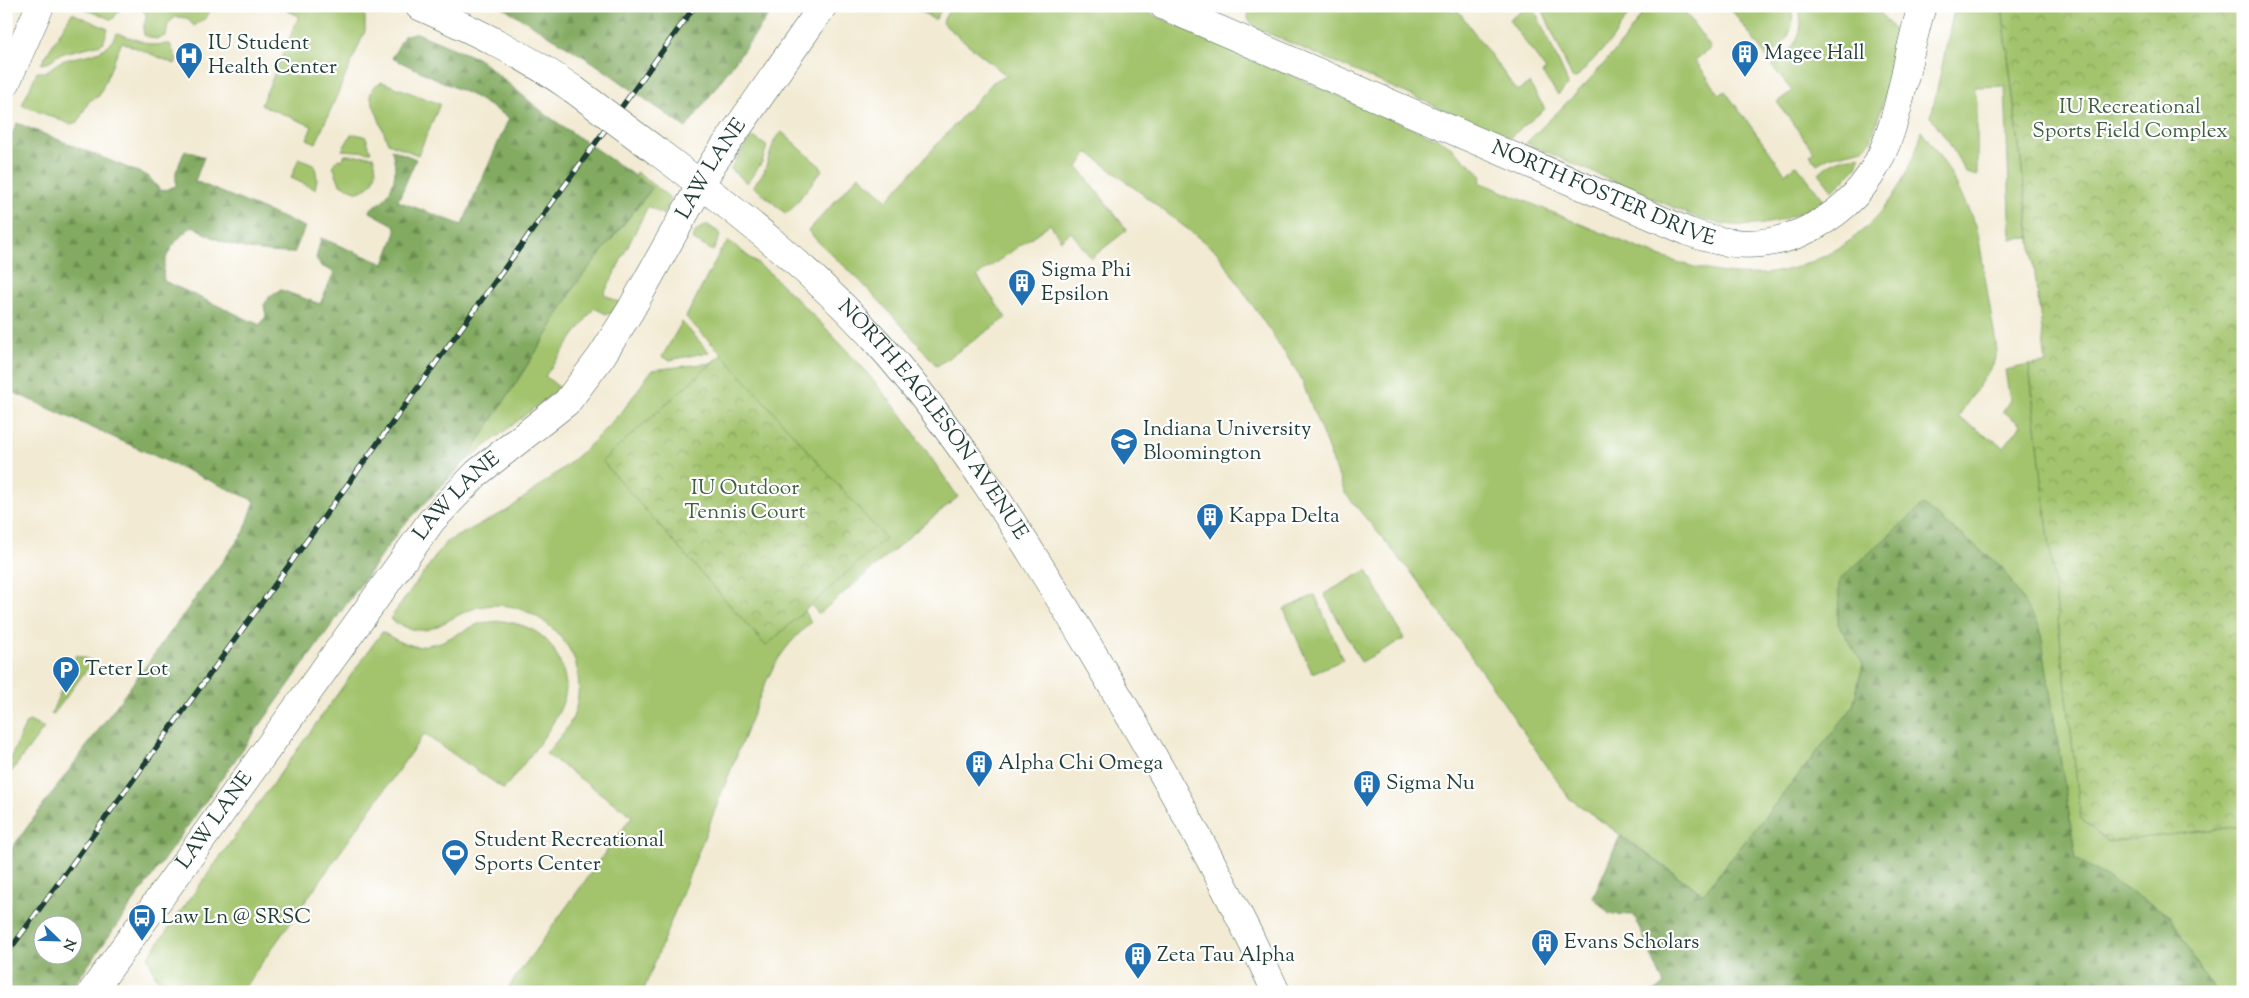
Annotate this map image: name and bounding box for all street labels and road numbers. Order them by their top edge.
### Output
street label: LAW LANE [669,112,755,225]
street label: NORTH FOSTER DRIVE [1486,134,1719,255]
street label: NORTH EAGLESON AVENUE [830,293,1035,546]
street label: LAW LANE [407,445,507,547]
street label: LAW LANE [170,766,261,876]

